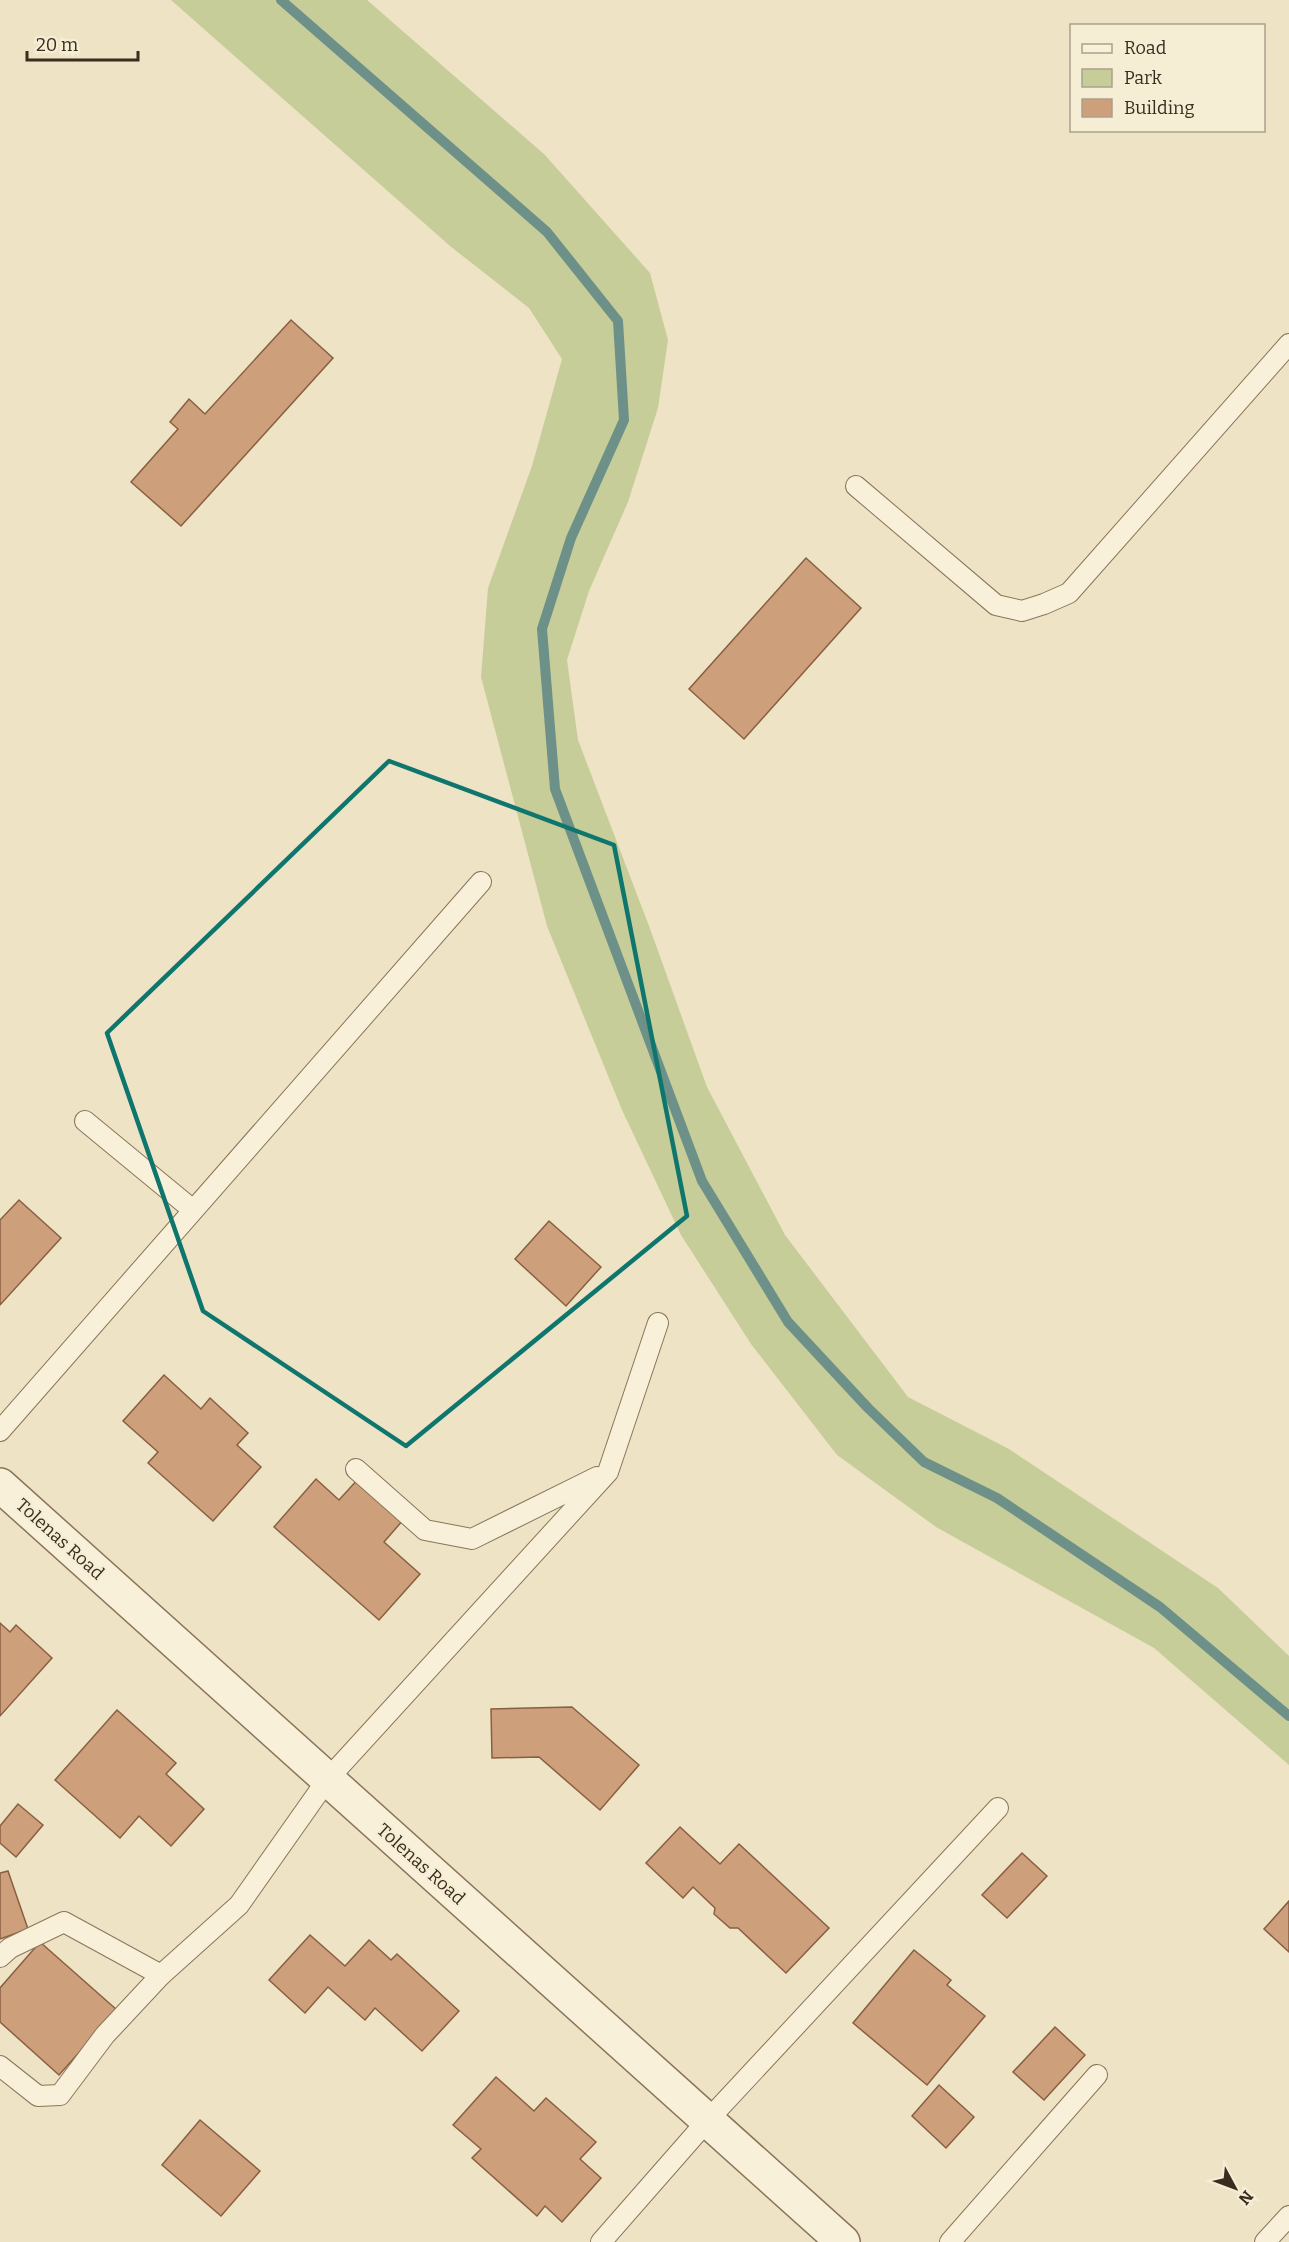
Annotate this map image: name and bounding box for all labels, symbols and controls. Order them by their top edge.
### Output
scale bar [27,24,138,62]
legend [1070,24,1265,132]
text: 20 m [36,34,78,56]
text: Road [1124,37,1167,59]
text: Park [1124,67,1163,89]
text: Building [1124,97,1195,119]
street label: Tolenas Road [11,1494,109,1584]
street label: Tolenas Road [372,1819,470,1909]
north arrow [1205,2158,1265,2218]
text: N [1235,2187,1257,2208]

